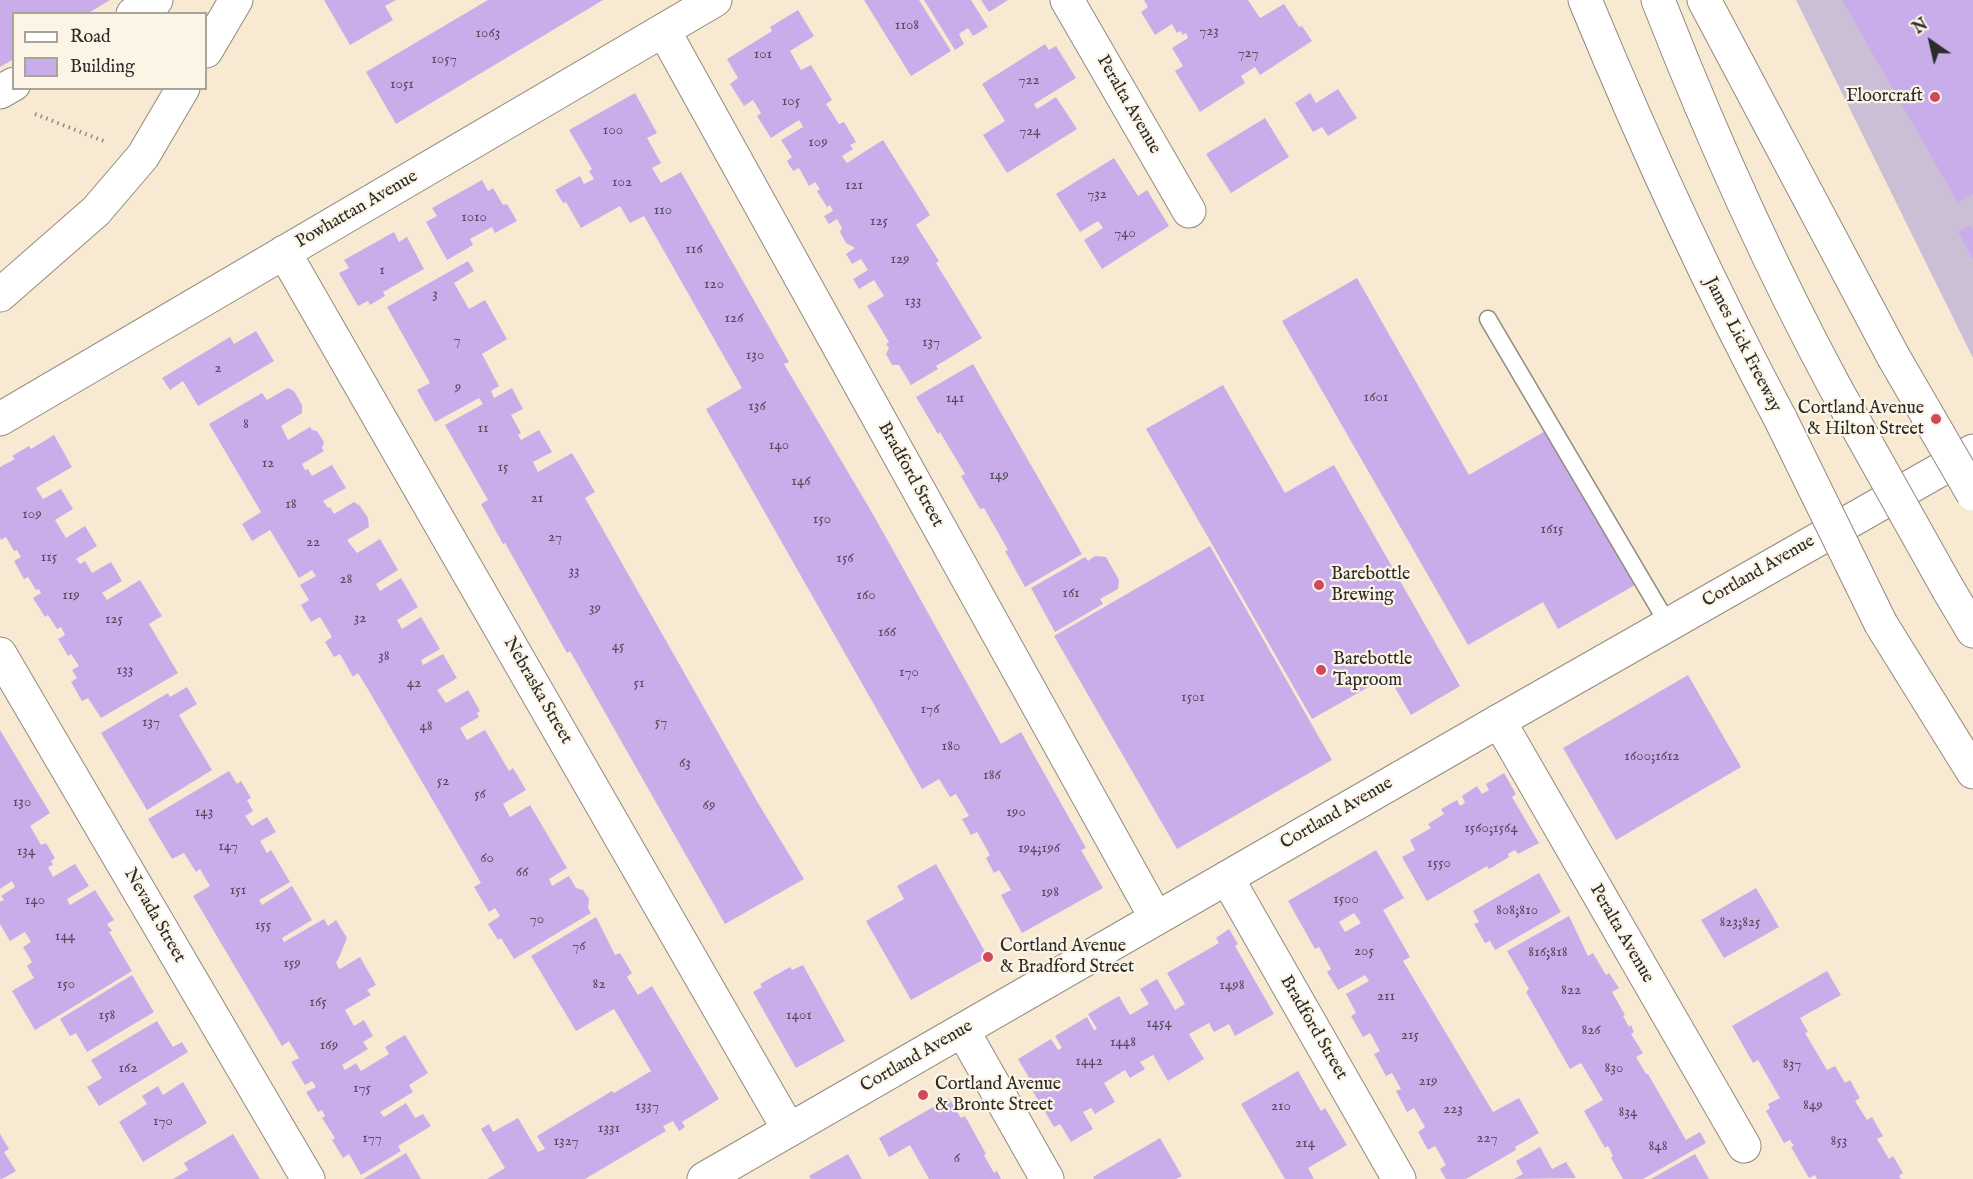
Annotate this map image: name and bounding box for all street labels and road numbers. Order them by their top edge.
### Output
street label: Peralta Avenue [1091,52,1165,158]
street label: Powhattan Avenue [292,166,422,254]
street label: James Lick Freeway [1699,274,1785,416]
street label: Bradford Street [872,419,948,531]
street label: Cortland Avenue [1699,531,1819,613]
street label: Nebraska Street [498,634,576,748]
street label: Cortland Avenue [1277,773,1397,855]
street label: Nevada Street [118,865,190,967]
street label: Peralta Avenue [1584,881,1658,987]
street label: Bradford Street [1274,972,1352,1084]
street label: Cortland Avenue [857,1016,977,1098]

